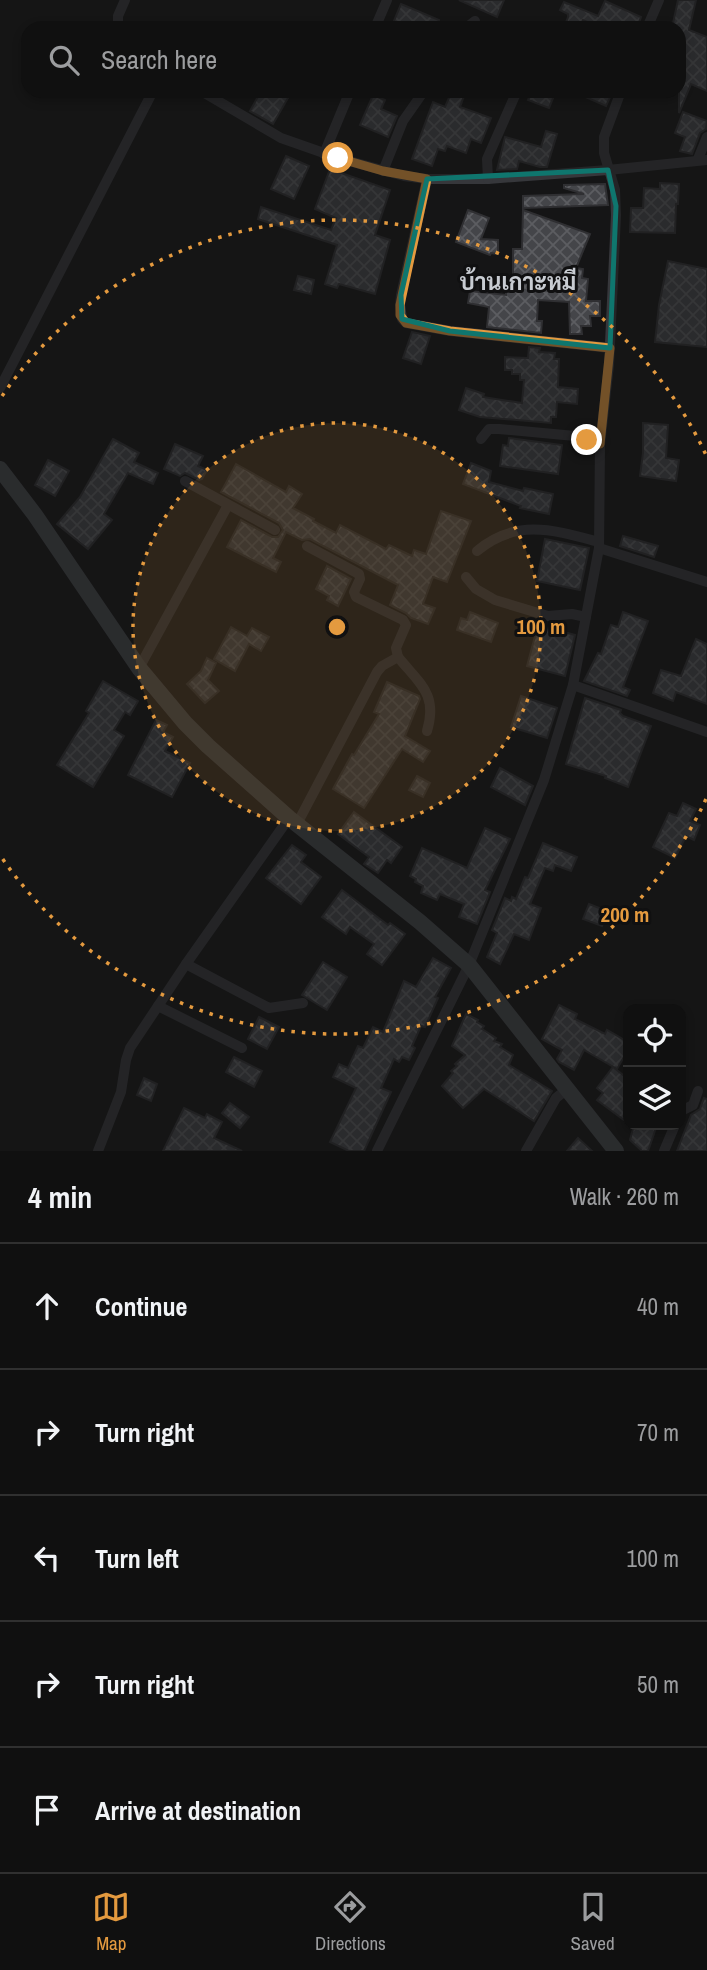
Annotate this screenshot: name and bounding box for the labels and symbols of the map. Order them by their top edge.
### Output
route start [322,142,353,173]
district label: บ้านเกาะหมี [460,266,576,297]
route end [571,424,602,455]
text: 100 m [517,612,565,641]
centre of rings [325,615,349,639]
text: 200 m [601,900,649,929]

